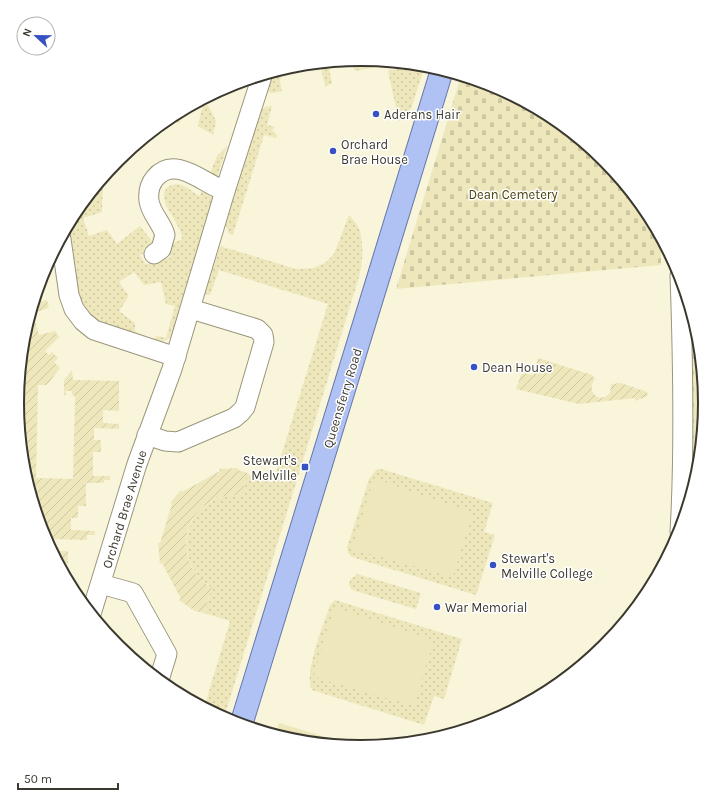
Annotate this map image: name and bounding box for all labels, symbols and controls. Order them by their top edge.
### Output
north arrow [16,16,56,56]
text: N [20,26,35,39]
place label: Aderans Hair [384,107,460,122]
marker: Aderans Hair [371,109,381,119]
place label: Orchard Brae House [341,137,408,167]
marker: Orchard Brae House [328,146,338,156]
park label: Dean Cemetery [468,187,558,202]
street label: Queensferry Road [320,346,365,450]
place label: Dean House [482,360,553,375]
marker: Dean House [469,362,479,372]
street label: Orchard Brae Avenue [99,448,150,570]
place label: Stewart's Melville [243,453,297,483]
marker: Stewart's Melville [300,462,310,472]
place label: Stewart's Melville College [501,551,593,581]
marker: Stewart's Melville College [488,560,498,570]
place label: War Memorial [445,600,527,615]
marker: War Memorial [432,602,442,612]
scale bar [18,765,118,791]
text: 50 m [24,772,52,786]

